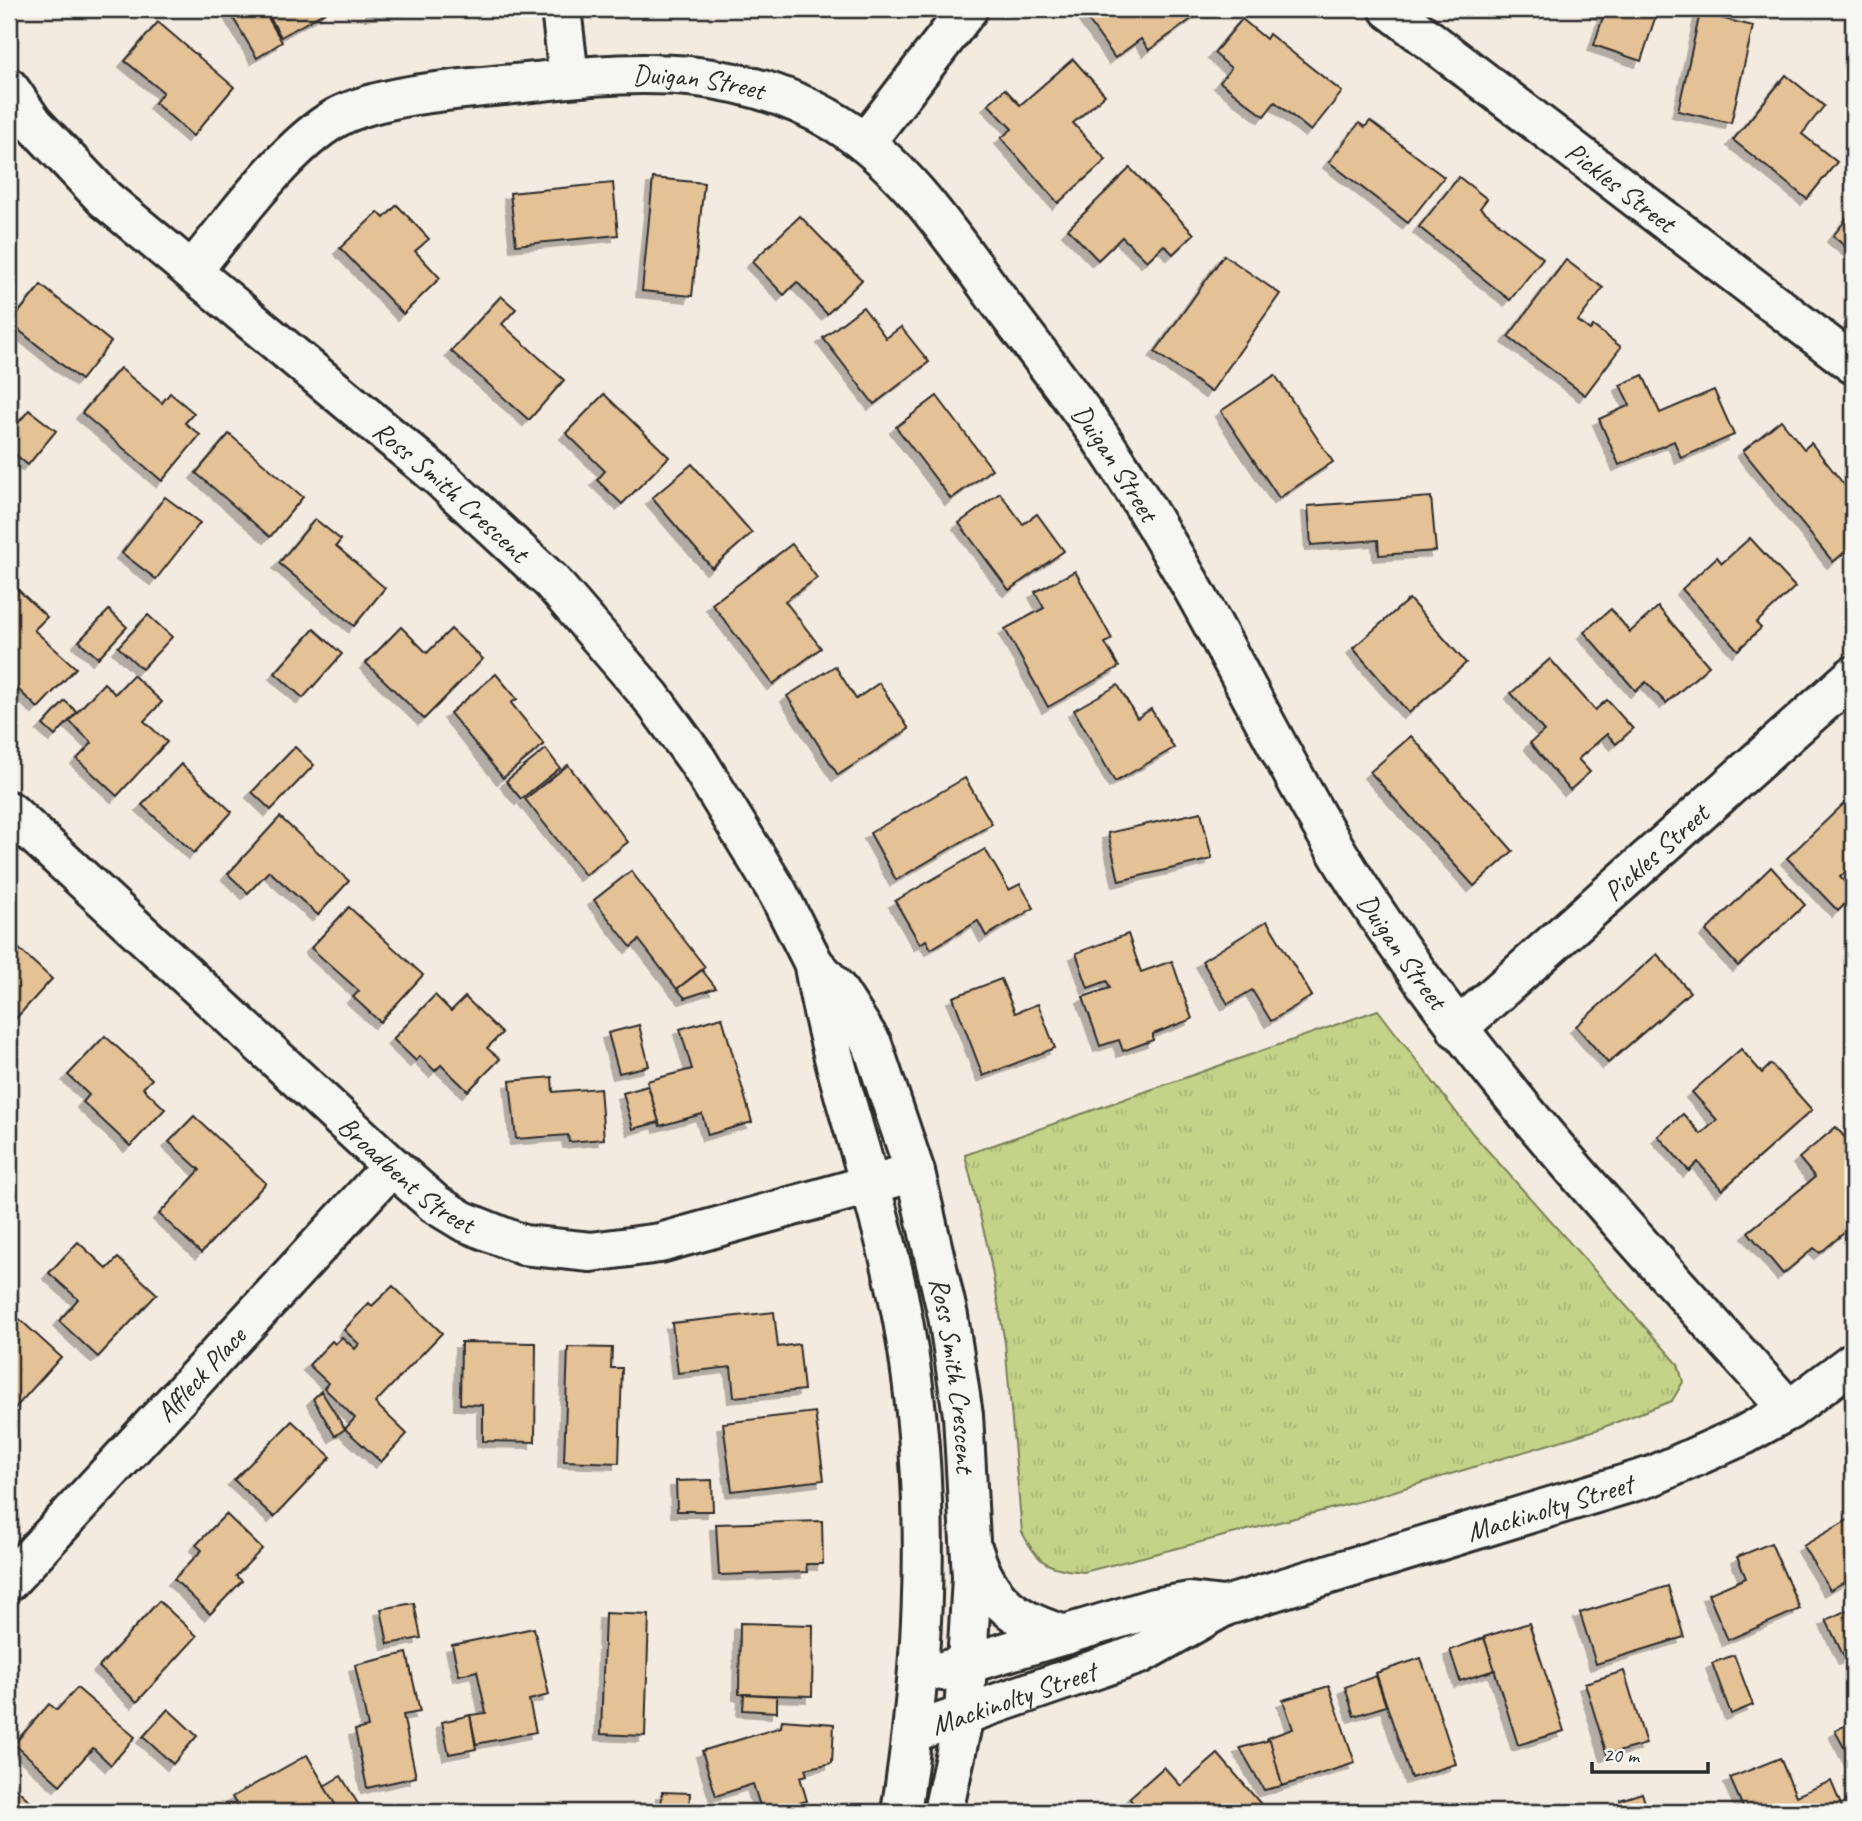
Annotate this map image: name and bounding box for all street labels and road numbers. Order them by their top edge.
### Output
street label: Duigan Street [633,56,772,108]
street label: Pickles Street [1559,133,1685,241]
street label: Duigan Street [1065,397,1168,530]
street label: Ross Smith Crescent [366,412,538,571]
street label: Pickles Street [1596,794,1718,908]
street label: Duigan Street [1350,887,1457,1018]
street label: Broadbent Street [331,1108,482,1242]
street label: Ross Smith Crescent [922,1274,984,1476]
street label: Affleck Place [148,1318,254,1429]
street label: Mackinolty Street [1462,1464,1640,1549]
street label: Mackinolty Street [926,1652,1104,1742]

